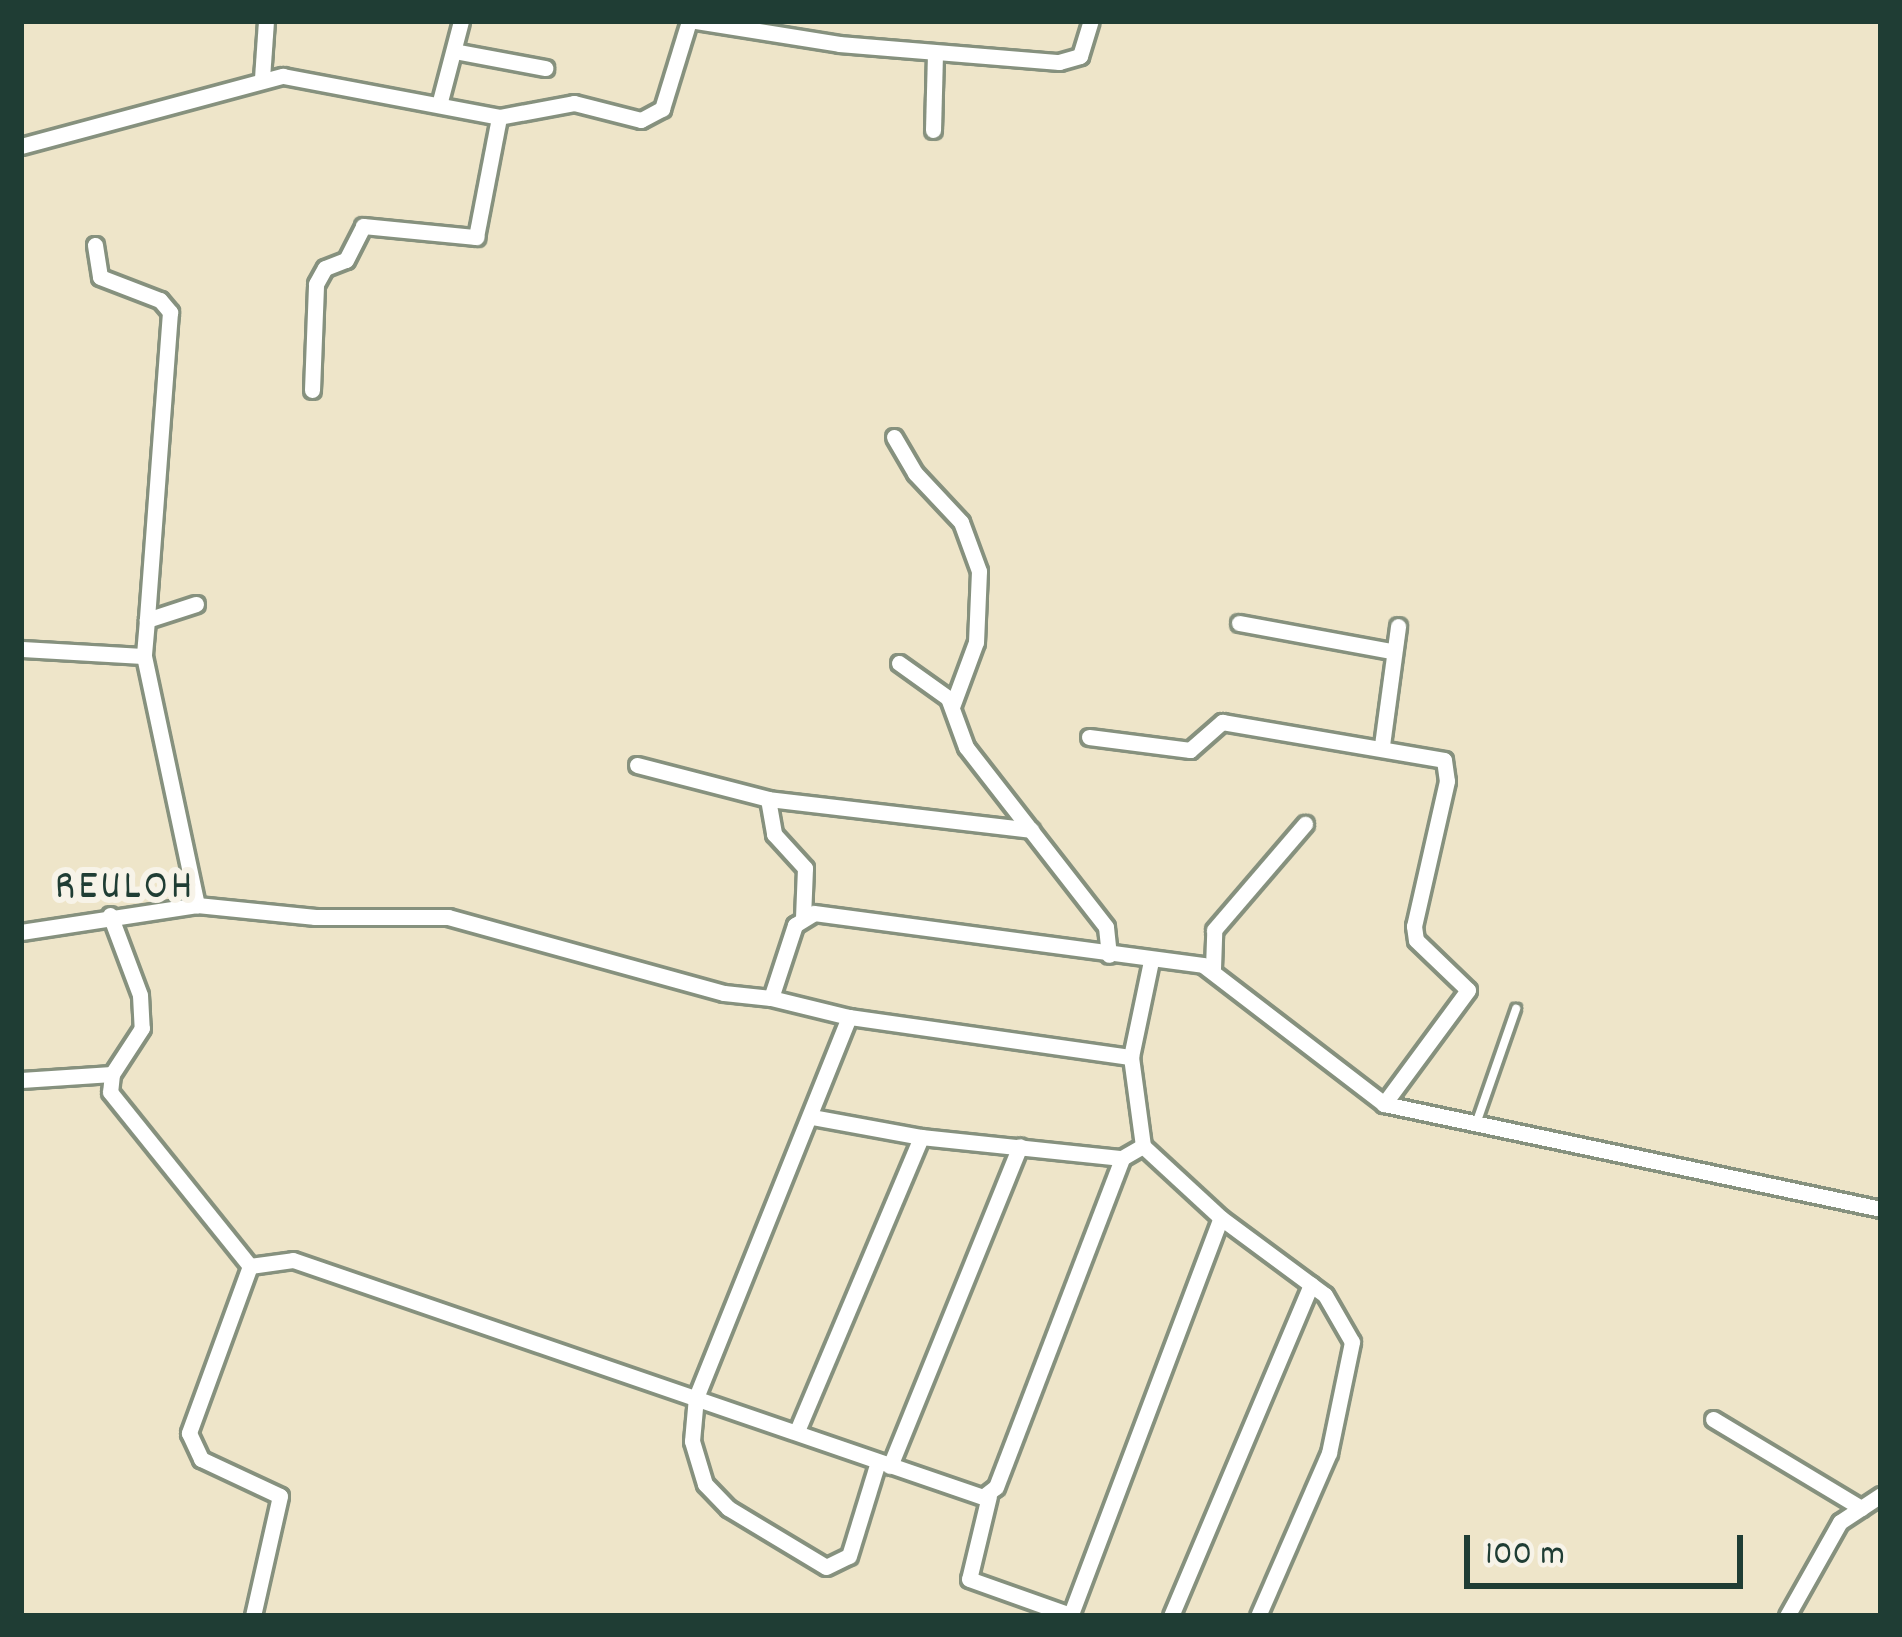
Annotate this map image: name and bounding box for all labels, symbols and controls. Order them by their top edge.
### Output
district label: REULOH [55,864,195,914]
scale bar [1470,1511,1749,1585]
text: 100 m [1485,1530,1565,1582]

